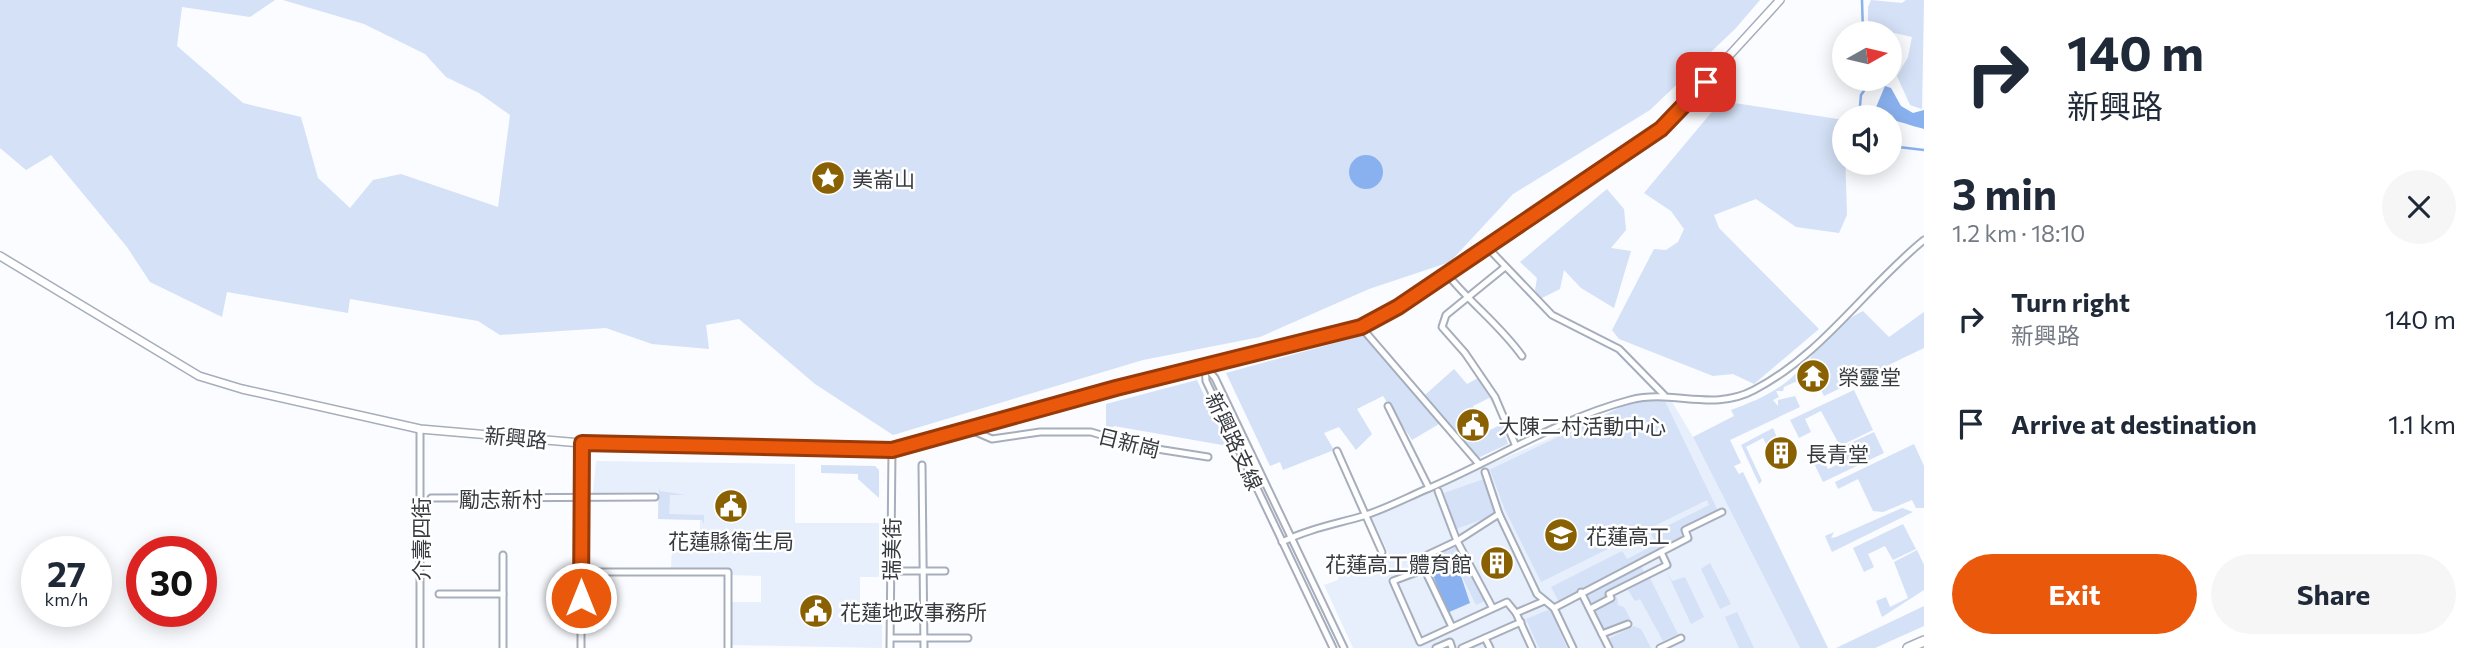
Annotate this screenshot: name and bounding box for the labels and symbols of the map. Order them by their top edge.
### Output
north arrow [1832,21,1902,91]
pin [1676,52,1736,112]
place icon: 美崙山 [809,159,847,197]
place label: 美崙山 [852,166,915,191]
temple icon: 榮靈堂 [1794,357,1832,395]
place label: 榮靈堂 [1838,364,1901,389]
street label: 新興路支線 [1201,388,1269,494]
public building icon: 大陳二村活動中心 [1454,406,1492,444]
place label: 大陳二村活動中心 [1498,413,1666,438]
street label: 新興路 [484,422,548,452]
street label: 日新崗 [1095,422,1163,462]
building icon: 長青堂 [1762,434,1800,472]
place label: 長青堂 [1806,441,1869,466]
street label: 勵志新村 [459,486,543,511]
public building icon: 花蓮縣衛生局 [712,487,750,525]
street label: 介壽四街 [408,497,433,581]
school or university icon: 花蓮高工 [1542,516,1580,554]
street label: 瑞美街 [878,517,904,581]
place label: 花蓮高工 [1586,523,1670,548]
place label: 花蓮縣衛生局 [668,528,794,553]
speed limit sign: 30 [126,536,217,627]
building icon: 花蓮高工體育館 [1478,544,1516,582]
place label: 花蓮高工體育館 [1325,551,1472,576]
position arrow [544,561,618,635]
public building icon: 花蓮地政事務所 [797,592,835,630]
place label: 花蓮地政事務所 [840,599,987,624]

